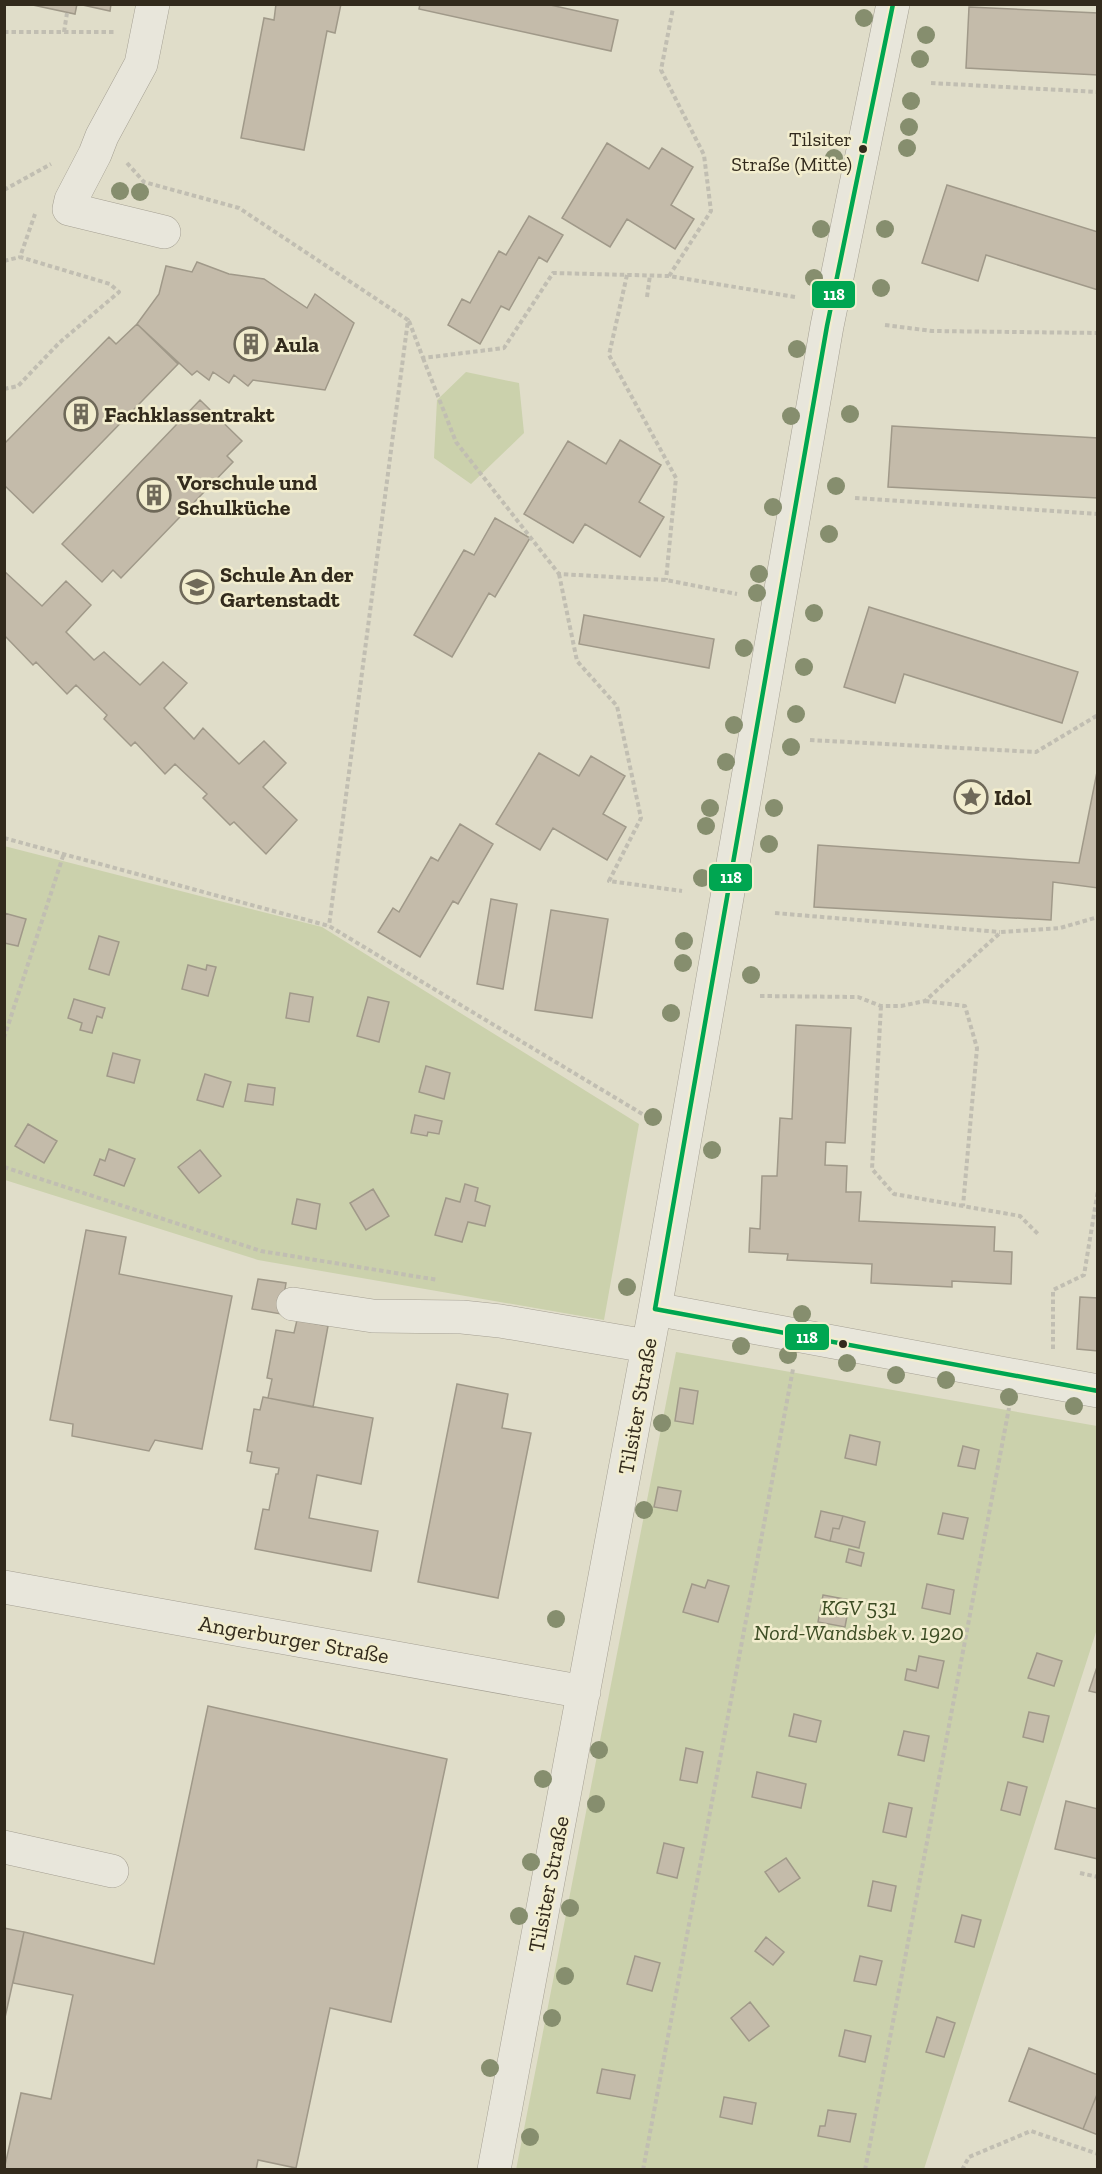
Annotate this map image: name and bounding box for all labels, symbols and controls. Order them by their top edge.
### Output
place label: Tilsiter Straße (Mitte) [731,127,852,176]
marker: Tilsiter Straße (Mitte) [857,143,869,155]
line badge: 118 [811,280,856,309]
text: 118 [823,285,845,304]
building icon: Aula [233,326,269,362]
place label: Aula [274,331,319,358]
building icon: Fachklassentrakt [63,396,99,432]
place label: Fachklassentrakt [104,401,275,428]
place label: Vorschule und Schulküche [177,469,318,521]
building icon: Vorschule und Schulküche [136,477,172,513]
place label: Schule An der Gartenstadt [220,561,354,613]
school or university icon: Schule An der Gartenstadt [179,569,215,605]
place icon: Idol [953,779,989,815]
place label: Idol [994,784,1032,811]
line badge: 118 [708,863,753,892]
text: 118 [720,868,742,887]
line badge: 118 [784,1323,830,1351]
text: 118 [796,1328,818,1347]
street label: Tilsiter Straße [612,1336,663,1477]
unlabelled marker [837,1338,849,1350]
park label: KGV 531 Nord-Wandsbek v. 1920 [754,1594,964,1646]
street label: Angerburger Straße [197,1609,391,1670]
street label: Tilsiter Straße [522,1814,575,1955]

